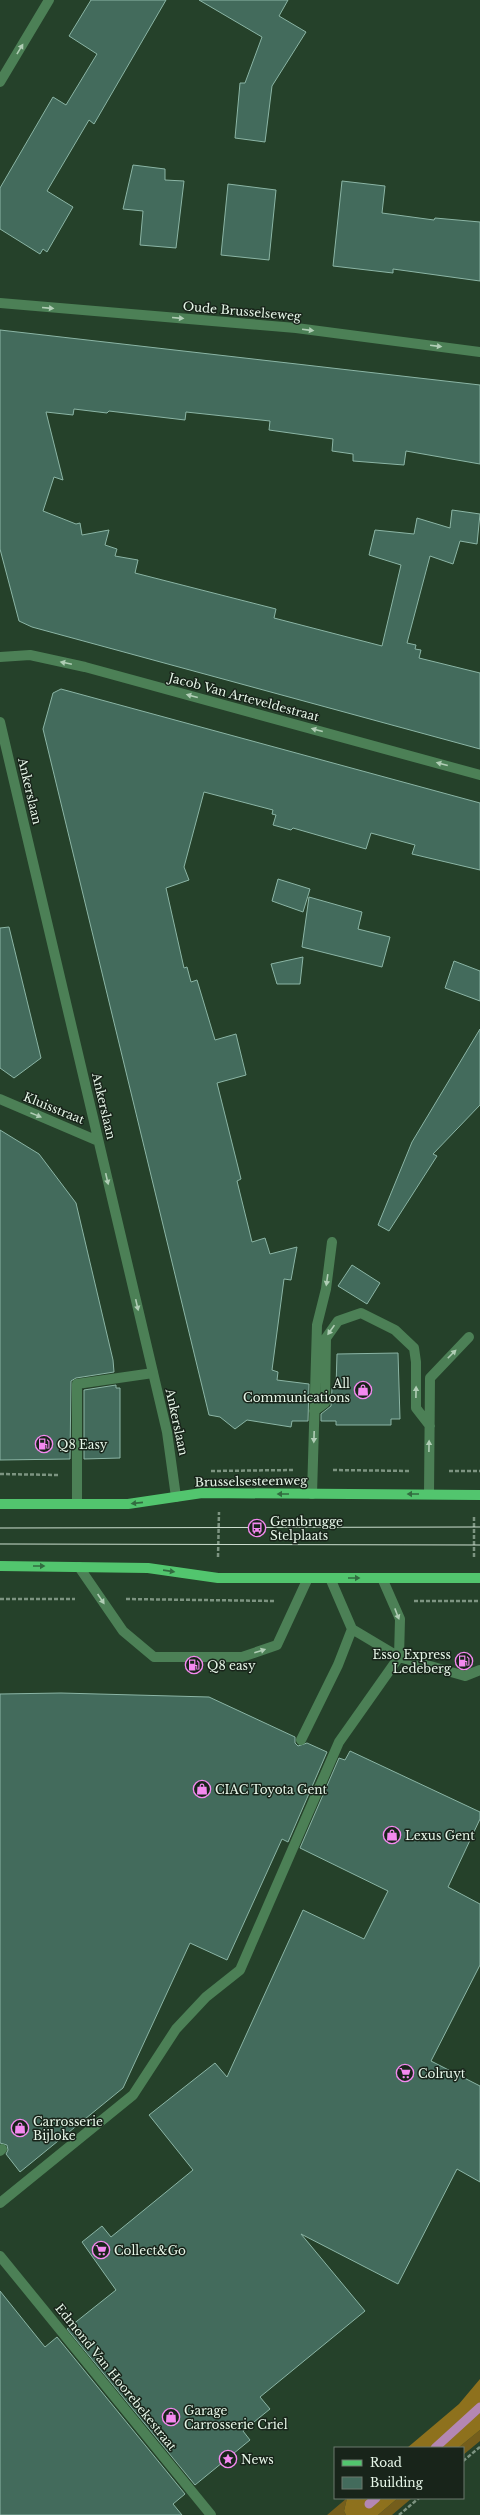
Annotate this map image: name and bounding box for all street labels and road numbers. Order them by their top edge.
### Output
street label: Oude Brusselseweg [182,298,303,324]
street label: Jacob Van Arteveldestraat [165,669,321,724]
street label: Ankerslaan [15,755,45,826]
street label: Ankerslaan [89,1070,119,1141]
street label: Kluisstraat [21,1089,87,1127]
street label: Ankerslaan [162,1386,191,1457]
street label: Brusselsesteenweg [194,1473,308,1489]
street label: Edmond Van Hoorebekestraat [52,2301,180,2454]

